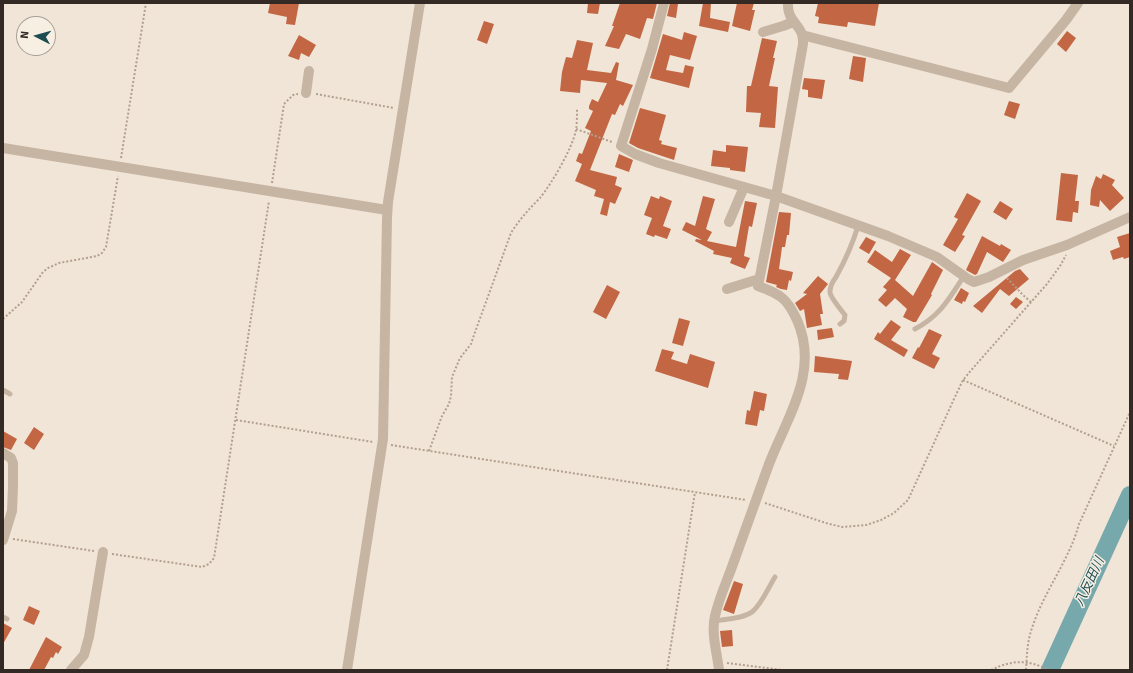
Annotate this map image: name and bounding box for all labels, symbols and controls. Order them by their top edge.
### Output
north arrow [16,16,56,56]
text: N [18,30,31,39]
water label: 八反田川 [1072,555,1108,609]

